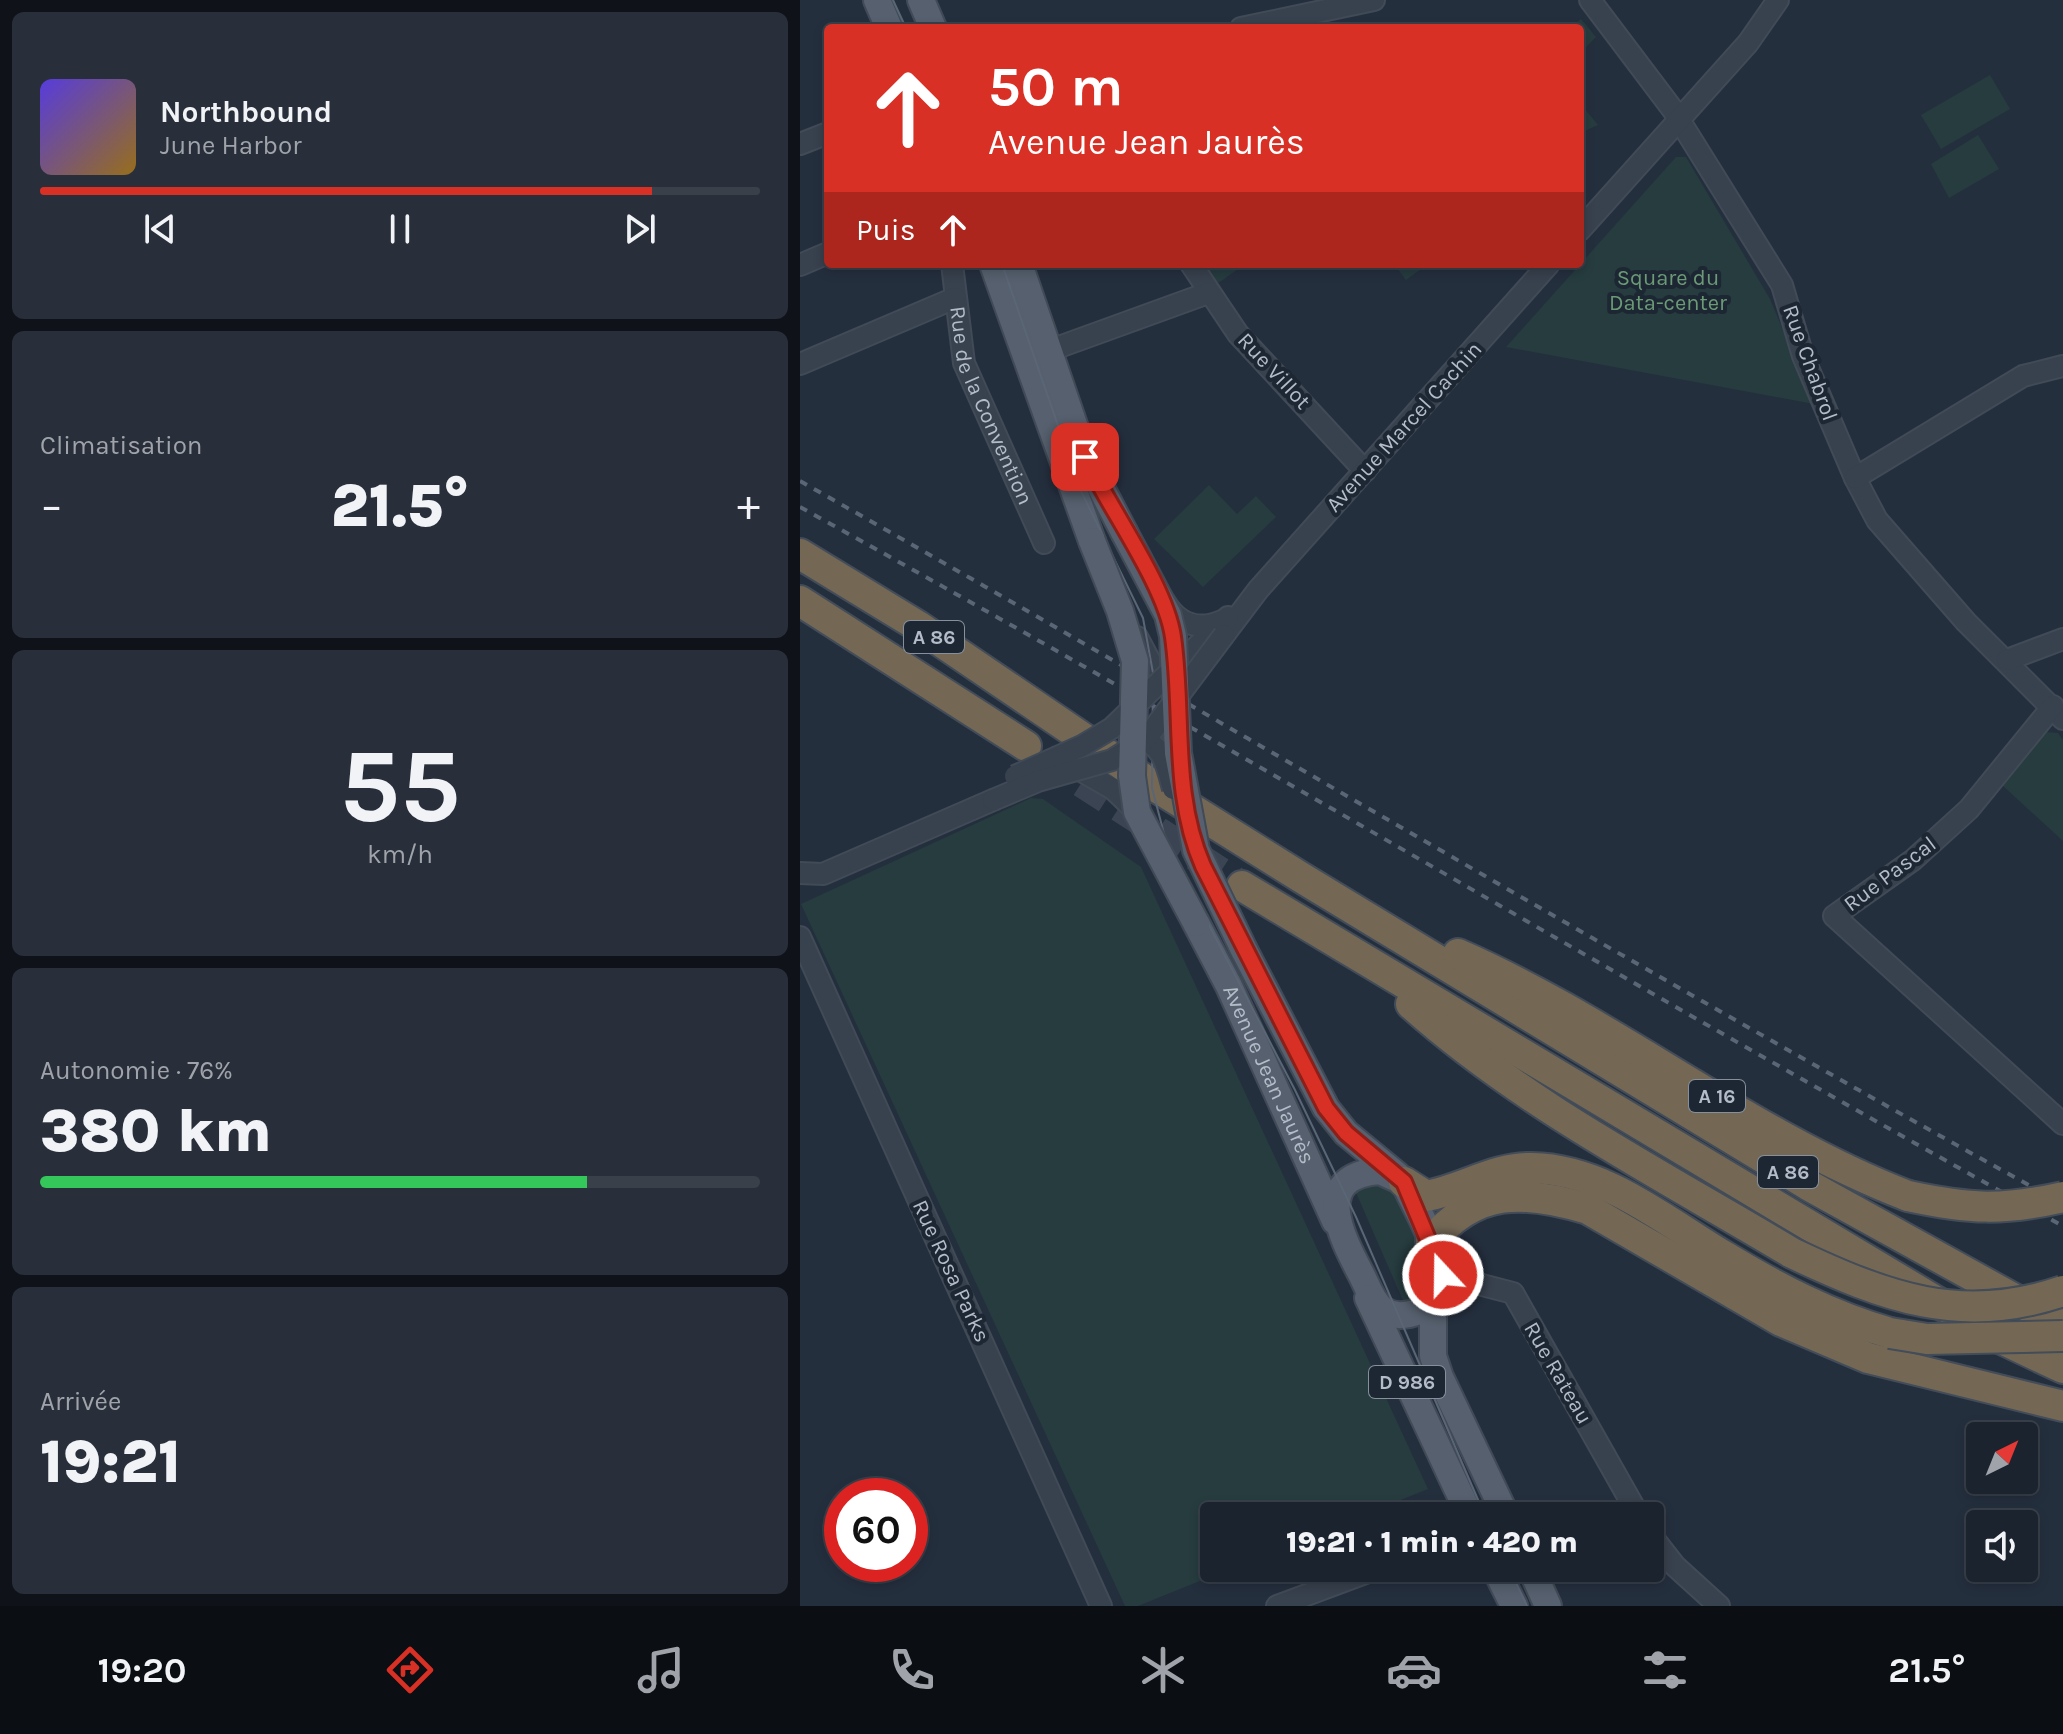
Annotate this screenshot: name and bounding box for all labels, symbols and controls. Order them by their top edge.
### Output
text: 50 m [988,54,1123,119]
icon: ahead [856,56,960,160]
text: Northbound [160,94,332,130]
text: Avenue Jean Jaurès [988,121,1305,163]
text: June Harbor [160,130,302,161]
icon: previous [138,207,182,251]
icon: pause [378,207,422,251]
icon: next [618,207,662,251]
icon: ahead [931,208,975,252]
text: Puis [856,212,915,248]
park label: Square du Data-center [1609,265,1727,316]
street label: Rue Chabrol [1777,302,1843,424]
street label: Rue de la Convention [944,305,1038,509]
street label: Rue Villot [1232,327,1316,415]
street label: Avenue Marcel Cachin [1321,336,1487,518]
pin [1051,423,1119,491]
text: Climatisation [40,430,203,461]
icon: arrive [1063,435,1107,479]
text: 21.5° [331,471,469,541]
text: − [40,480,63,531]
text: + [737,480,760,531]
road number: A 86 [904,621,964,653]
text: 55 [339,726,461,847]
street label: Rue Pascal [1839,831,1941,917]
text: km/h [367,839,433,870]
street label: Avenue Jean Jaurès [1217,981,1321,1168]
text: Autonomie · 76% [40,1055,233,1086]
road number: A 16 [1689,1080,1745,1112]
text: 380 km [40,1096,272,1166]
road number: A 86 [1758,1156,1818,1188]
street label: Rue Rosa Parks [907,1196,995,1346]
position arrow [1401,1233,1485,1317]
street label: Rue Rateau [1518,1317,1598,1429]
road number: D 986 [1369,1366,1445,1398]
text: Arrivée [40,1386,121,1417]
north arrow [1966,1422,2038,1494]
map controls [1966,1422,2038,1582]
text: 19:21 [40,1427,181,1497]
speed limit sign: 60 [824,1478,928,1582]
button: sound [1966,1510,2038,1582]
text: 19:21 · 1 min · 420 m [1286,1524,1578,1560]
icon: directions [382,1642,438,1698]
icon: music [633,1642,689,1698]
icon: phone [884,1642,940,1698]
icon: climate [1135,1642,1191,1698]
icon: car [1386,1642,1442,1698]
icon: filters [1637,1642,1693,1698]
text: 19:20 [98,1649,187,1691]
text: 21.5° [1888,1649,1965,1691]

